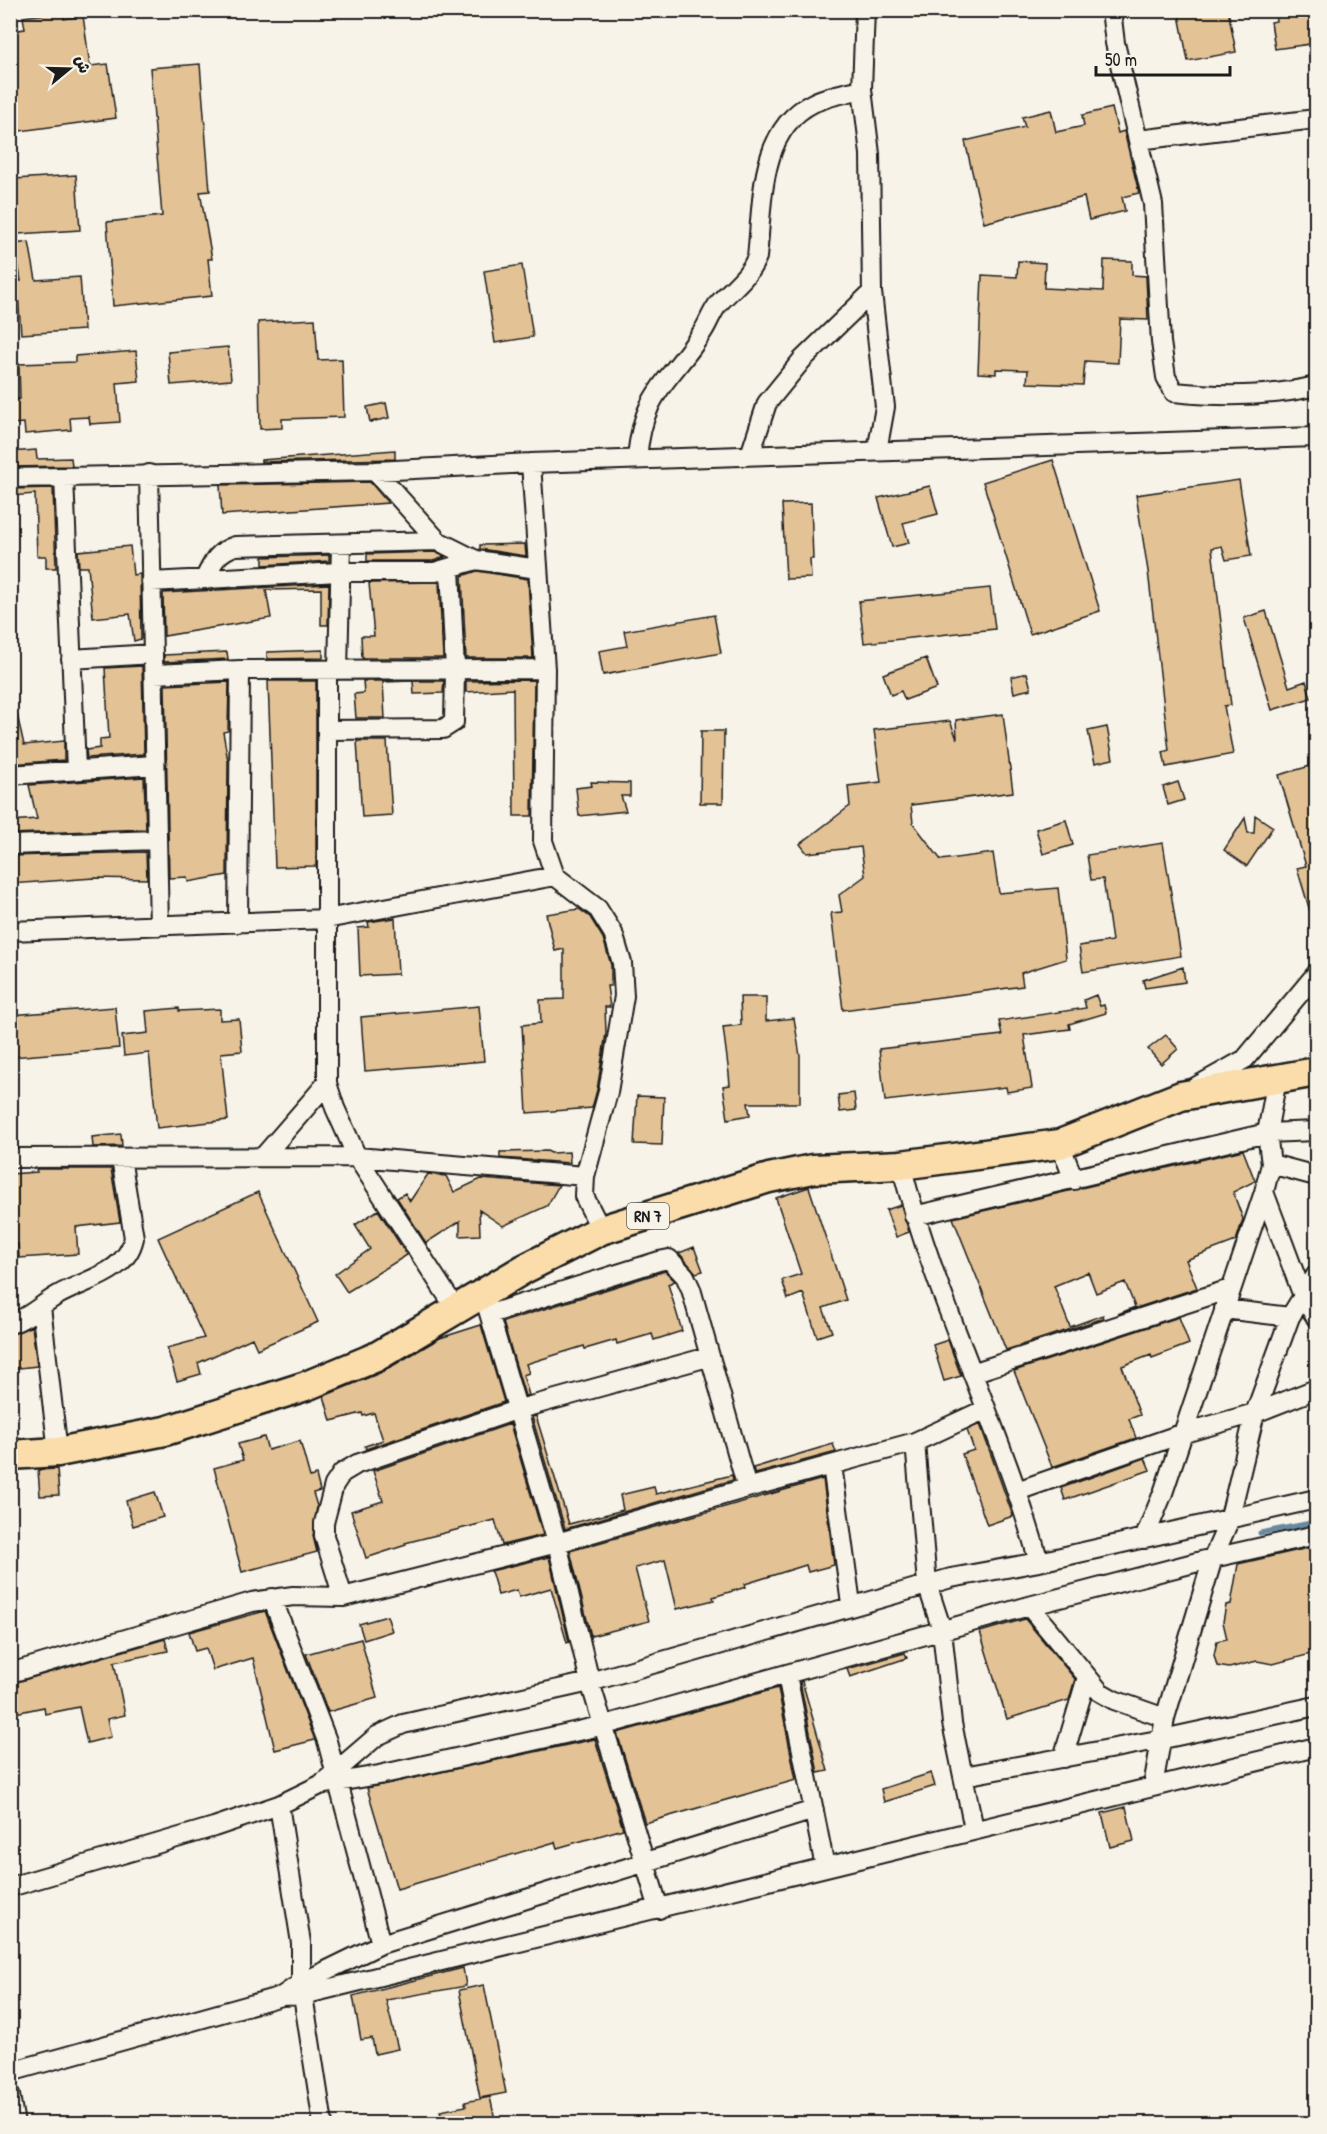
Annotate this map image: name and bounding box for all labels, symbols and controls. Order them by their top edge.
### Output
north arrow [39,39,99,99]
scale bar [1096,39,1230,77]
text: 50 m [1105,47,1137,72]
text: ش [70,52,96,76]
road number: RN 7 [627,1203,669,1229]

